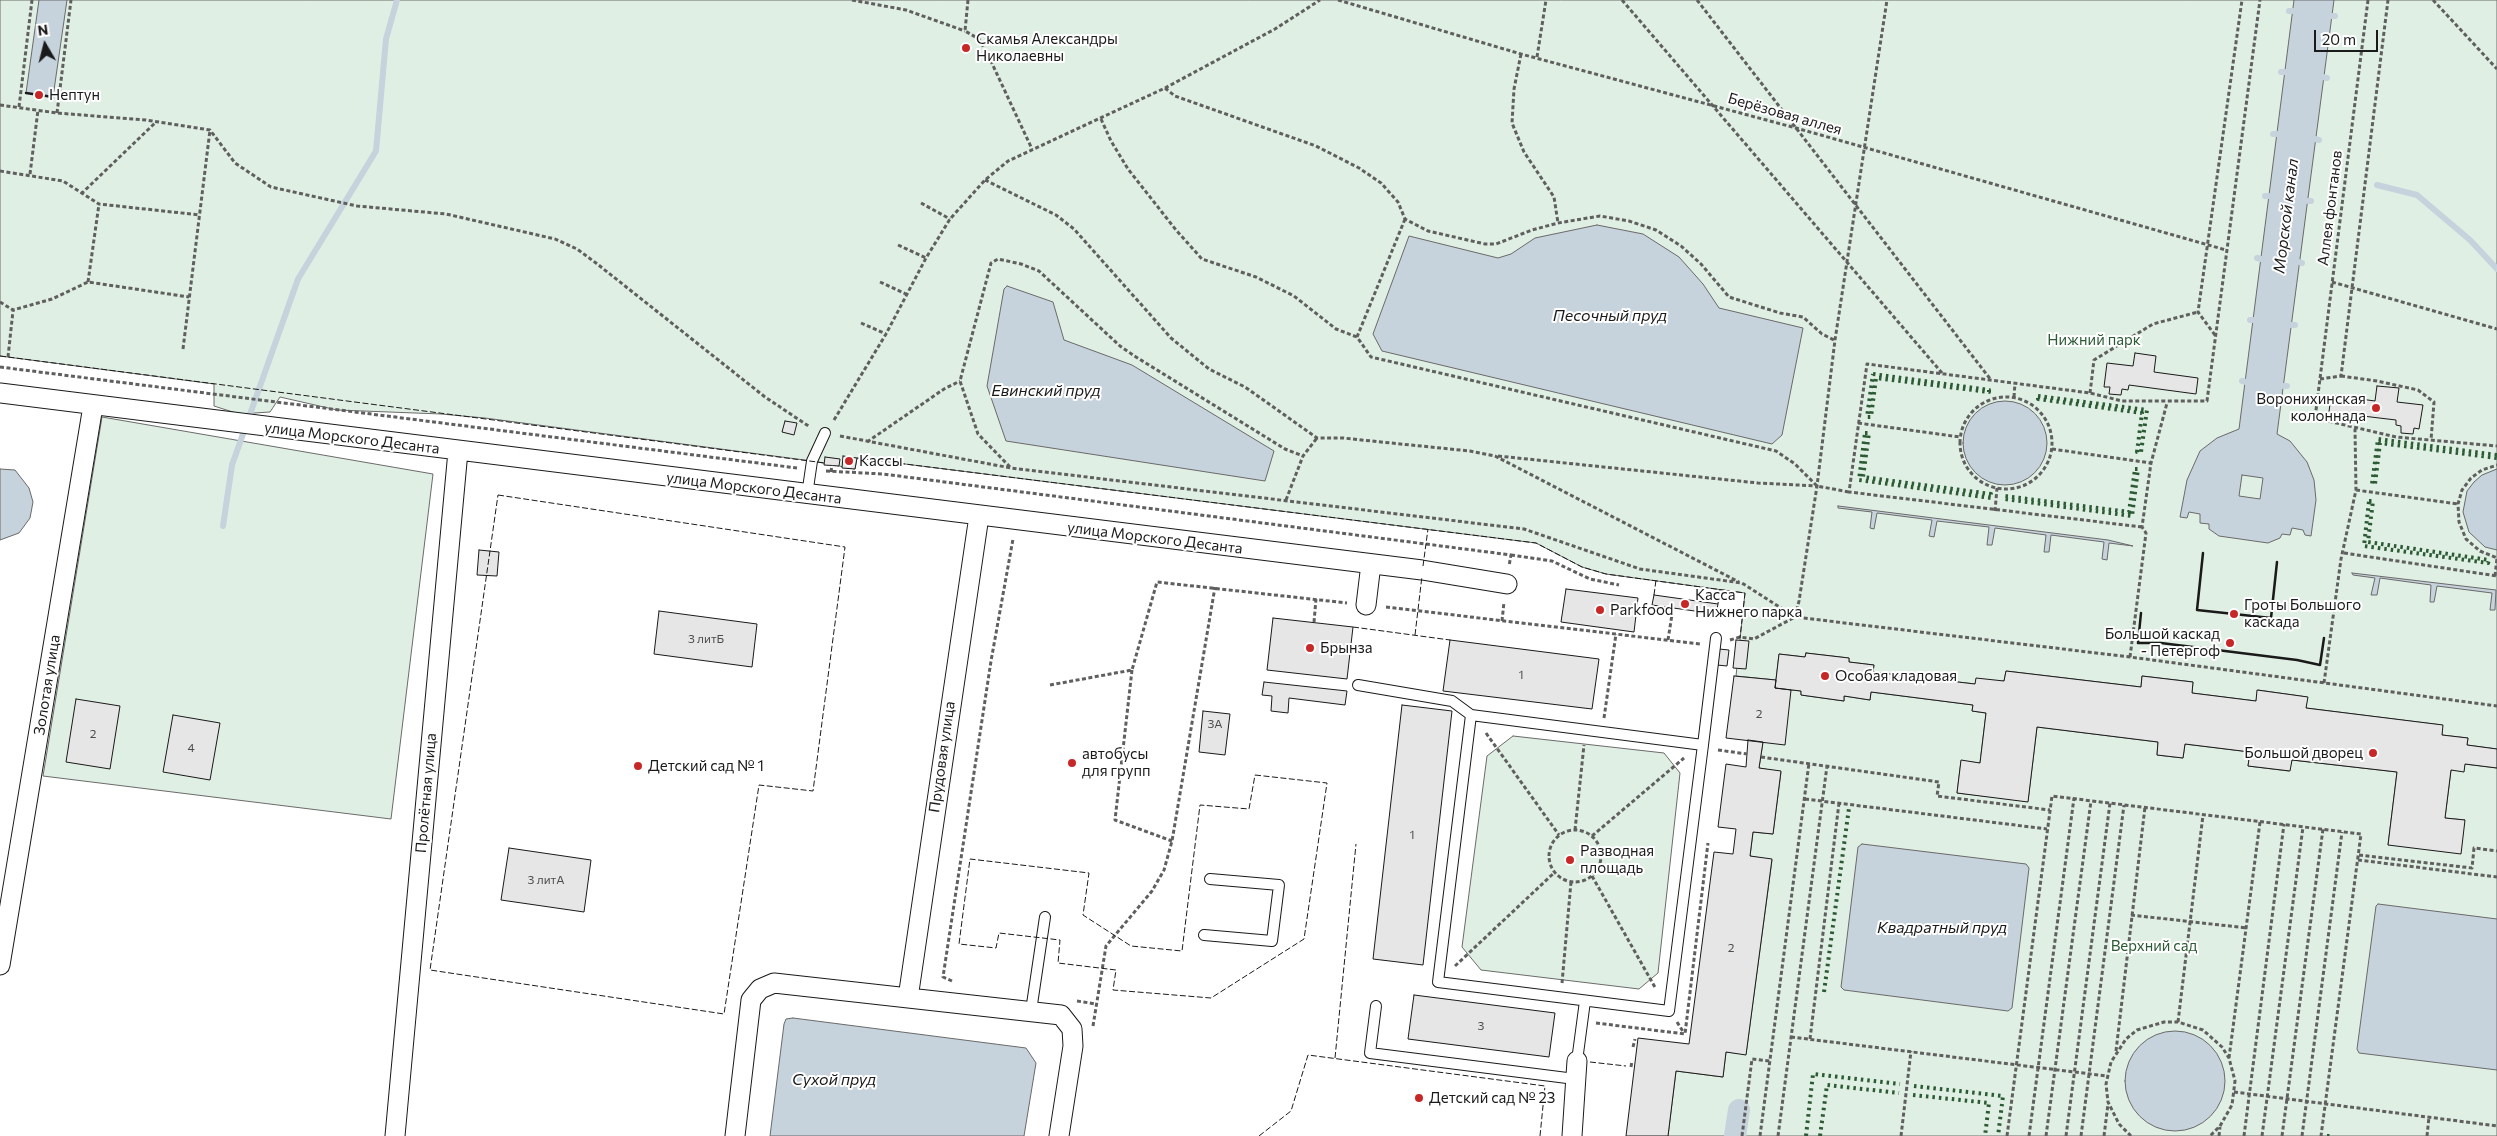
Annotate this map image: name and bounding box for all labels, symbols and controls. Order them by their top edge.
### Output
north arrow [20,20,70,70]
scale bar [2317,20,2381,52]
text: N [36,21,49,39]
place label: Скамья Александры Николаевны [976,30,1118,65]
text: 20 m [2322,30,2356,48]
marker: Скамья Александры Николаевны [960,42,972,54]
place label: Нептун [49,86,100,104]
marker: Нептун [33,89,45,101]
street label: Берёзовая аллея [1726,89,1844,139]
street label: Аллея фонтанов [2314,149,2346,267]
water label: Морской канал [2269,157,2303,275]
water label: Песочный пруд [1553,306,1667,326]
park label: Нижний парк [2047,331,2141,349]
water label: Евинский пруд [991,381,1101,401]
place label: Воронихинская колоннада [2256,390,2366,425]
marker: Воронихинская колоннада [2370,402,2382,414]
street label: улица Морского Десанта [263,418,441,458]
place label: Кассы [859,452,903,470]
marker: Кассы [843,455,855,467]
street label: улица Морского Десанта [665,468,843,508]
street label: улица Морского Десанта [1066,518,1244,558]
place label: Касса Нижнего парка [1695,586,1802,621]
place label: Гроты Большого каскада [2244,596,2361,631]
marker: Касса Нижнего парка [1679,598,1691,610]
place label: Parkfood [1610,601,1674,619]
marker: Parkfood [1594,604,1606,616]
marker: Гроты Большого каскада [2228,608,2240,620]
place label: Большой каскад - Петергоф [2105,625,2220,660]
house number: 3 литБ [688,632,724,646]
street label: Золотая улица [30,633,64,737]
marker: Большой каскад - Петергоф [2224,637,2236,649]
place label: Брынза [1320,639,1373,657]
marker: Брынза [1304,642,1316,654]
place label: Особая кладовая [1835,667,1957,685]
house number: 1 [1518,668,1524,682]
marker: Особая кладовая [1819,670,1831,682]
street label: Прудовая улица [925,700,959,814]
house number: 2 [1756,707,1762,721]
house number: 3А [1208,717,1222,731]
house number: 2 [90,727,96,741]
street label: Пролётная улица [412,732,440,854]
house number: 4 [187,741,195,755]
place label: Большой дворец [2244,744,2363,762]
place label: автобусы для групп [1082,745,1151,780]
marker: Большой дворец [2367,747,2379,759]
place label: Детский сад № 1 [648,757,764,775]
marker: автобусы для групп [1066,757,1078,769]
marker: Детский сад № 1 [632,760,644,772]
house number: 1 [1409,828,1415,842]
place label: Разводная площадь [1580,842,1654,877]
marker: Разводная площадь [1564,854,1576,866]
house number: 3 литА [528,873,564,887]
water label: Квадратный пруд [1877,918,2007,938]
park label: Верхний сад [2111,937,2197,955]
house number: 2 [1728,941,1734,955]
house number: 3 [1478,1019,1484,1033]
water label: Сухой пруд [792,1070,876,1090]
place label: Детский сад № 23 [1429,1089,1555,1107]
marker: Детский сад № 23 [1413,1092,1425,1104]

